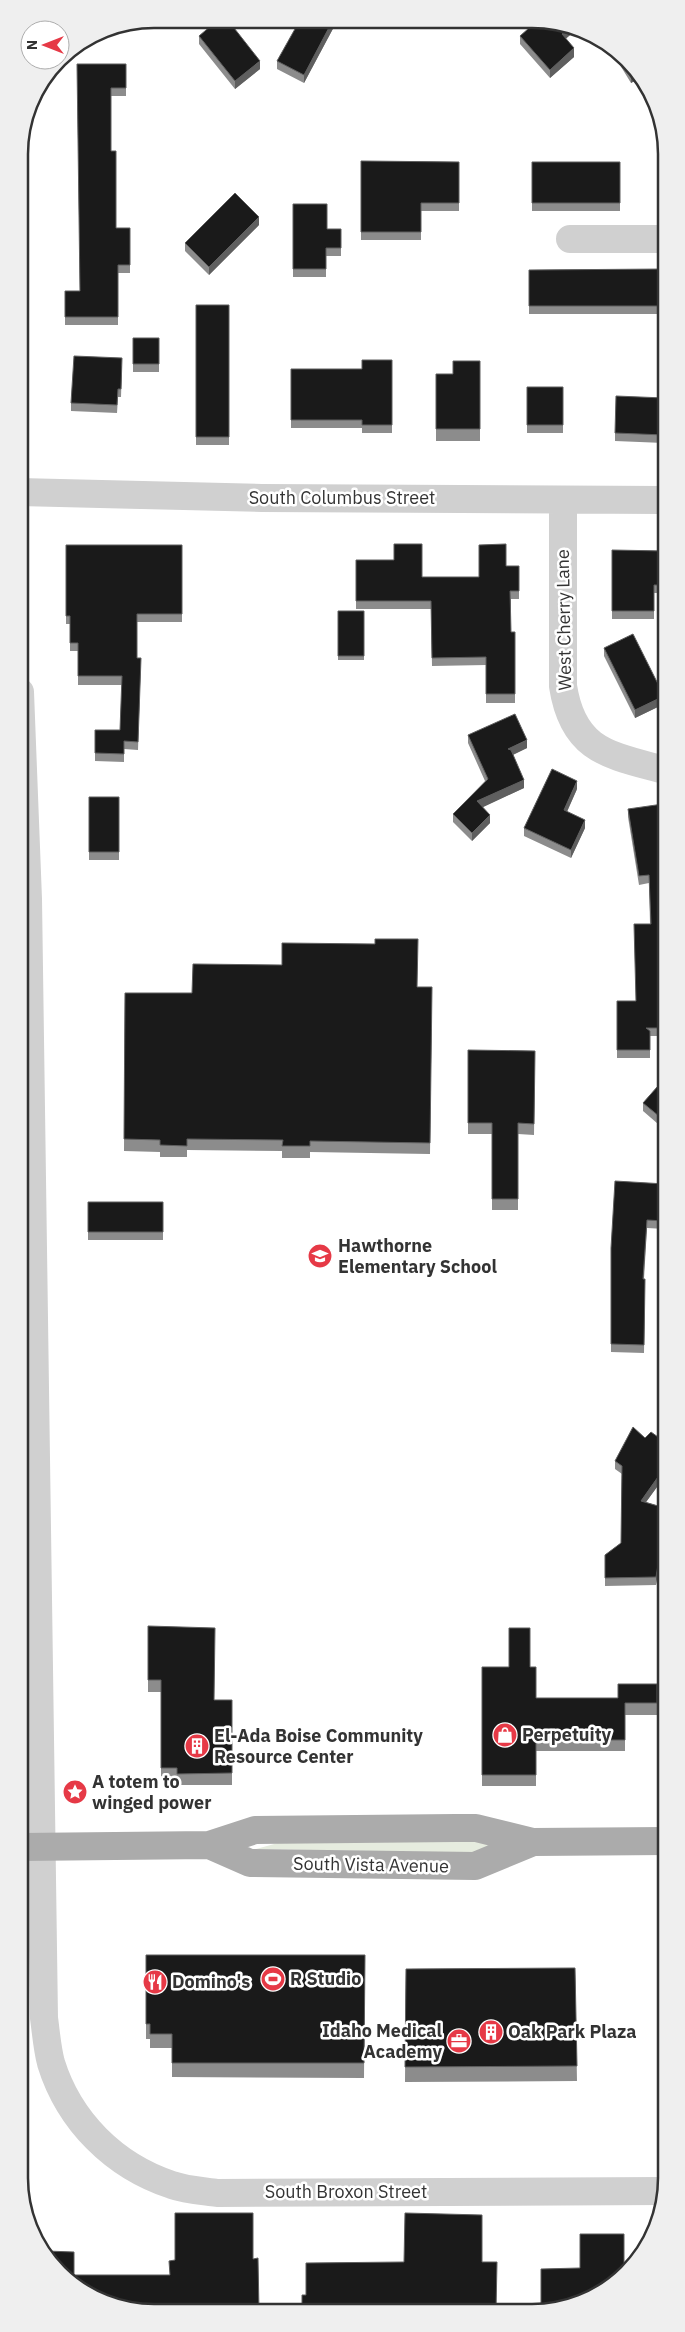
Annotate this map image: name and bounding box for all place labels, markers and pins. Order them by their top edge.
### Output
place label: Hawthorne Elementary School [338,1234,497,1278]
school or university icon: Hawthorne Elementary School [307,1243,333,1269]
shop icon: Perpetuity [492,1722,518,1748]
place label: Perpetuity [522,1723,612,1746]
place label: El-Ada Boise Community Resource Center [214,1724,423,1768]
building icon: El-Ada Boise Community Resource Center [184,1733,210,1759]
place label: A totem to winged power [92,1770,211,1814]
place icon: A totem to winged power [62,1779,88,1805]
sports icon: R Studio [260,1966,286,1992]
place label: R Studio [290,1967,361,1990]
restaurant icon: Domino's [142,1969,168,1995]
place label: Domino's [172,1970,250,1993]
place label: Idaho Medical Academy [322,2019,443,2063]
building icon: Oak Park Plaza [478,2019,504,2045]
place label: Oak Park Plaza [508,2020,636,2043]
office icon: Idaho Medical Academy [446,2028,472,2054]

